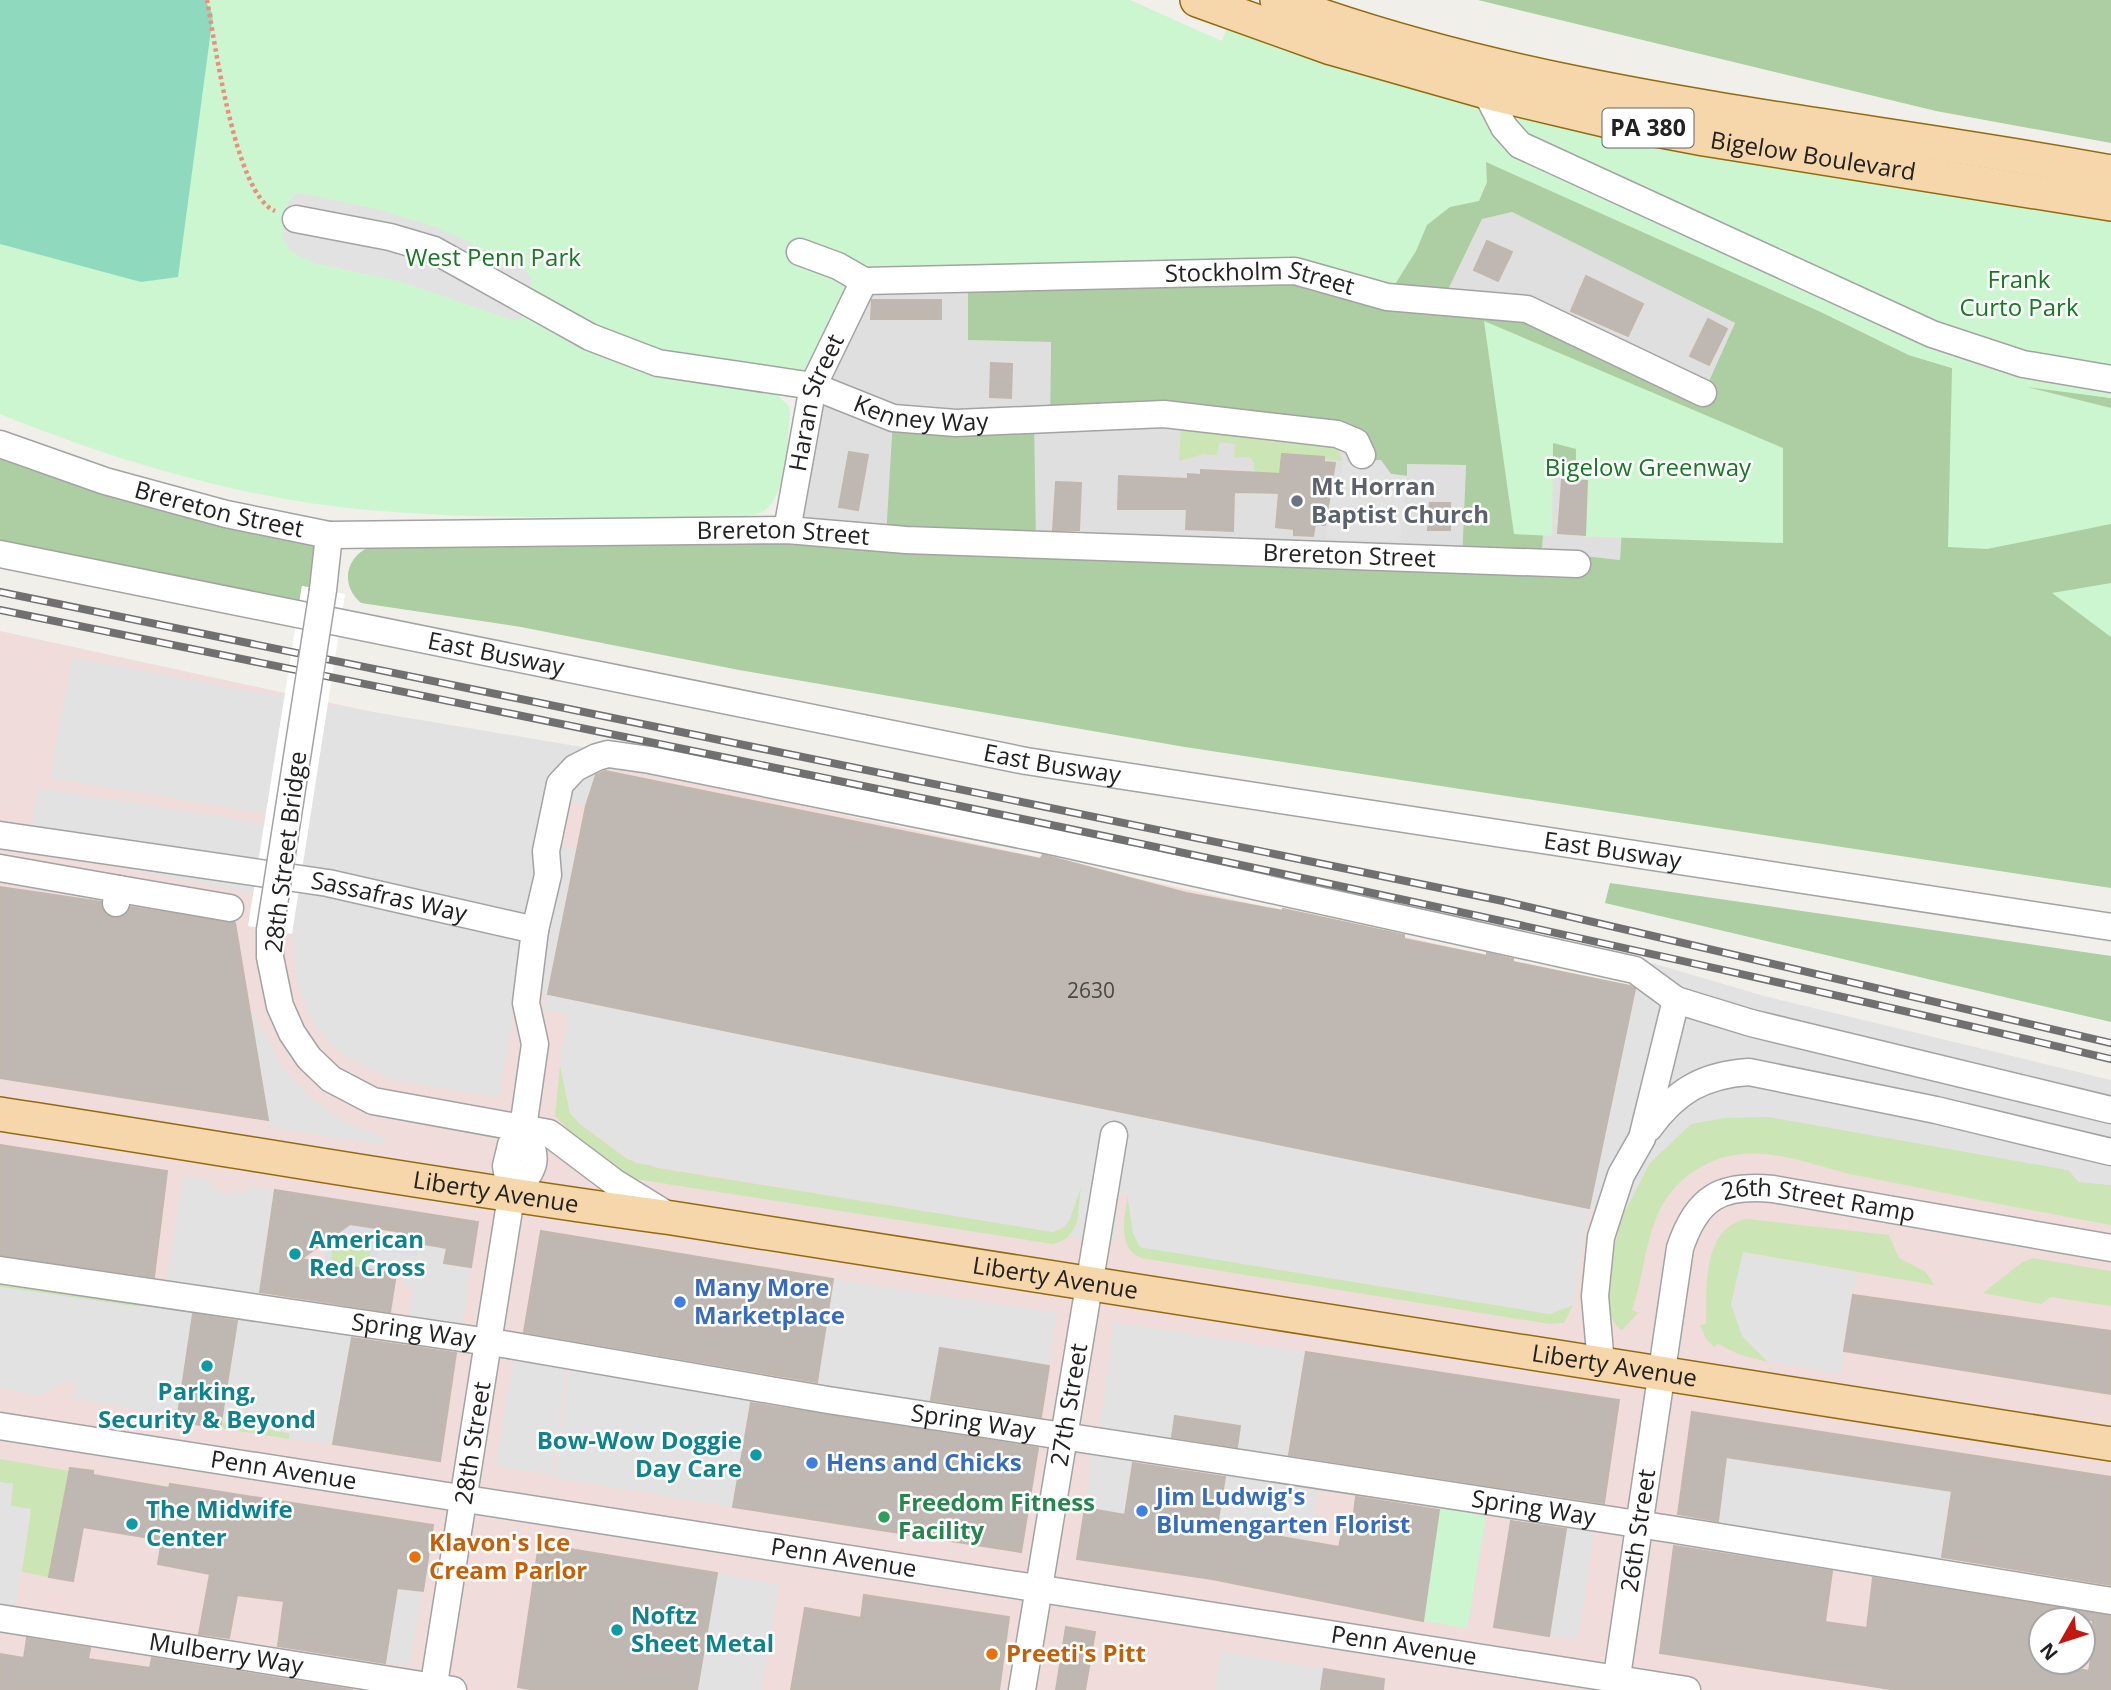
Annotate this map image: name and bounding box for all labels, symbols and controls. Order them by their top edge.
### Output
road number: PA 380 [1602,108,1694,148]
street label: Bigelow Boulevard [1708,122,1918,188]
park label: West Penn Park [405,240,581,273]
street label: Stockholm Street [1164,252,1358,302]
park label: Frank Curto Park [1959,262,2079,323]
street label: Haran Street [780,328,851,474]
street label: Kenney Way [849,386,990,439]
park label: Bigelow Greenway [1545,450,1752,483]
place label: Mt Horran Baptist Church [1311,469,1489,530]
street label: Brereton Street [131,472,307,544]
marker: Mt Horran Baptist Church [1289,493,1305,509]
street label: Brereton Street [696,512,871,552]
street label: Brereton Street [1262,535,1437,574]
street label: East Busway [425,623,568,683]
street label: East Busway [981,735,1124,790]
street label: 28th Street Bridge [256,749,313,954]
street label: East Busway [1542,822,1685,876]
street label: Sassafras Way [309,863,472,929]
house number: 2630 [1067,976,1115,1004]
street label: Liberty Avenue [411,1162,581,1220]
street label: 26th Street Ramp [1717,1170,1918,1229]
place label: American Red Cross [309,1222,425,1283]
marker: American Red Cross [287,1246,303,1262]
street label: Liberty Avenue [970,1247,1141,1306]
place label: Many More Marketplace [694,1270,845,1331]
marker: Many More Marketplace [672,1294,688,1310]
street label: Spring Way [349,1304,479,1355]
street label: Liberty Avenue [1530,1335,1700,1394]
street label: 27th Street [1041,1341,1094,1469]
marker: Parking, Security & Beyond [199,1358,215,1374]
place label: Parking, Security & Beyond [98,1374,316,1435]
street label: 28th Street [446,1379,498,1507]
street label: Spring Way [909,1395,1039,1447]
place label: Bow-Wow Doggie Day Care [537,1423,742,1484]
street label: Penn Avenue [209,1441,359,1497]
place label: Hens and Chicks [826,1445,1022,1478]
marker: Bow-Wow Doggie Day Care [748,1447,764,1463]
marker: Hens and Chicks [804,1455,820,1471]
street label: 26th Street [1612,1467,1662,1594]
place label: Jim Ludwig's Blumengarten Florist [1154,1479,1410,1540]
street label: Spring Way [1469,1481,1599,1533]
place label: Freedom Fitness Facility [898,1485,1095,1546]
place label: The Midwife Center [146,1492,293,1553]
marker: Jim Ludwig's Blumengarten Florist [1134,1503,1150,1519]
marker: Freedom Fitness Facility [876,1509,892,1525]
marker: The Midwife Center [124,1516,140,1532]
place label: Klavon's Ice Cream Parlor [429,1525,587,1586]
street label: Penn Avenue [769,1529,919,1584]
marker: Klavon's Ice Cream Parlor [407,1549,423,1565]
place label: Noftz Sheet Metal [631,1598,774,1659]
north arrow [2027,1606,2097,1676]
street label: Penn Avenue [1329,1617,1479,1672]
marker: Noftz Sheet Metal [609,1622,625,1638]
street label: Mulberry Way [147,1624,307,1681]
place label: Preeti's Pitt [1006,1636,1146,1669]
text: N [2034,1638,2064,1666]
marker: Preeti's Pitt [984,1646,1000,1662]

